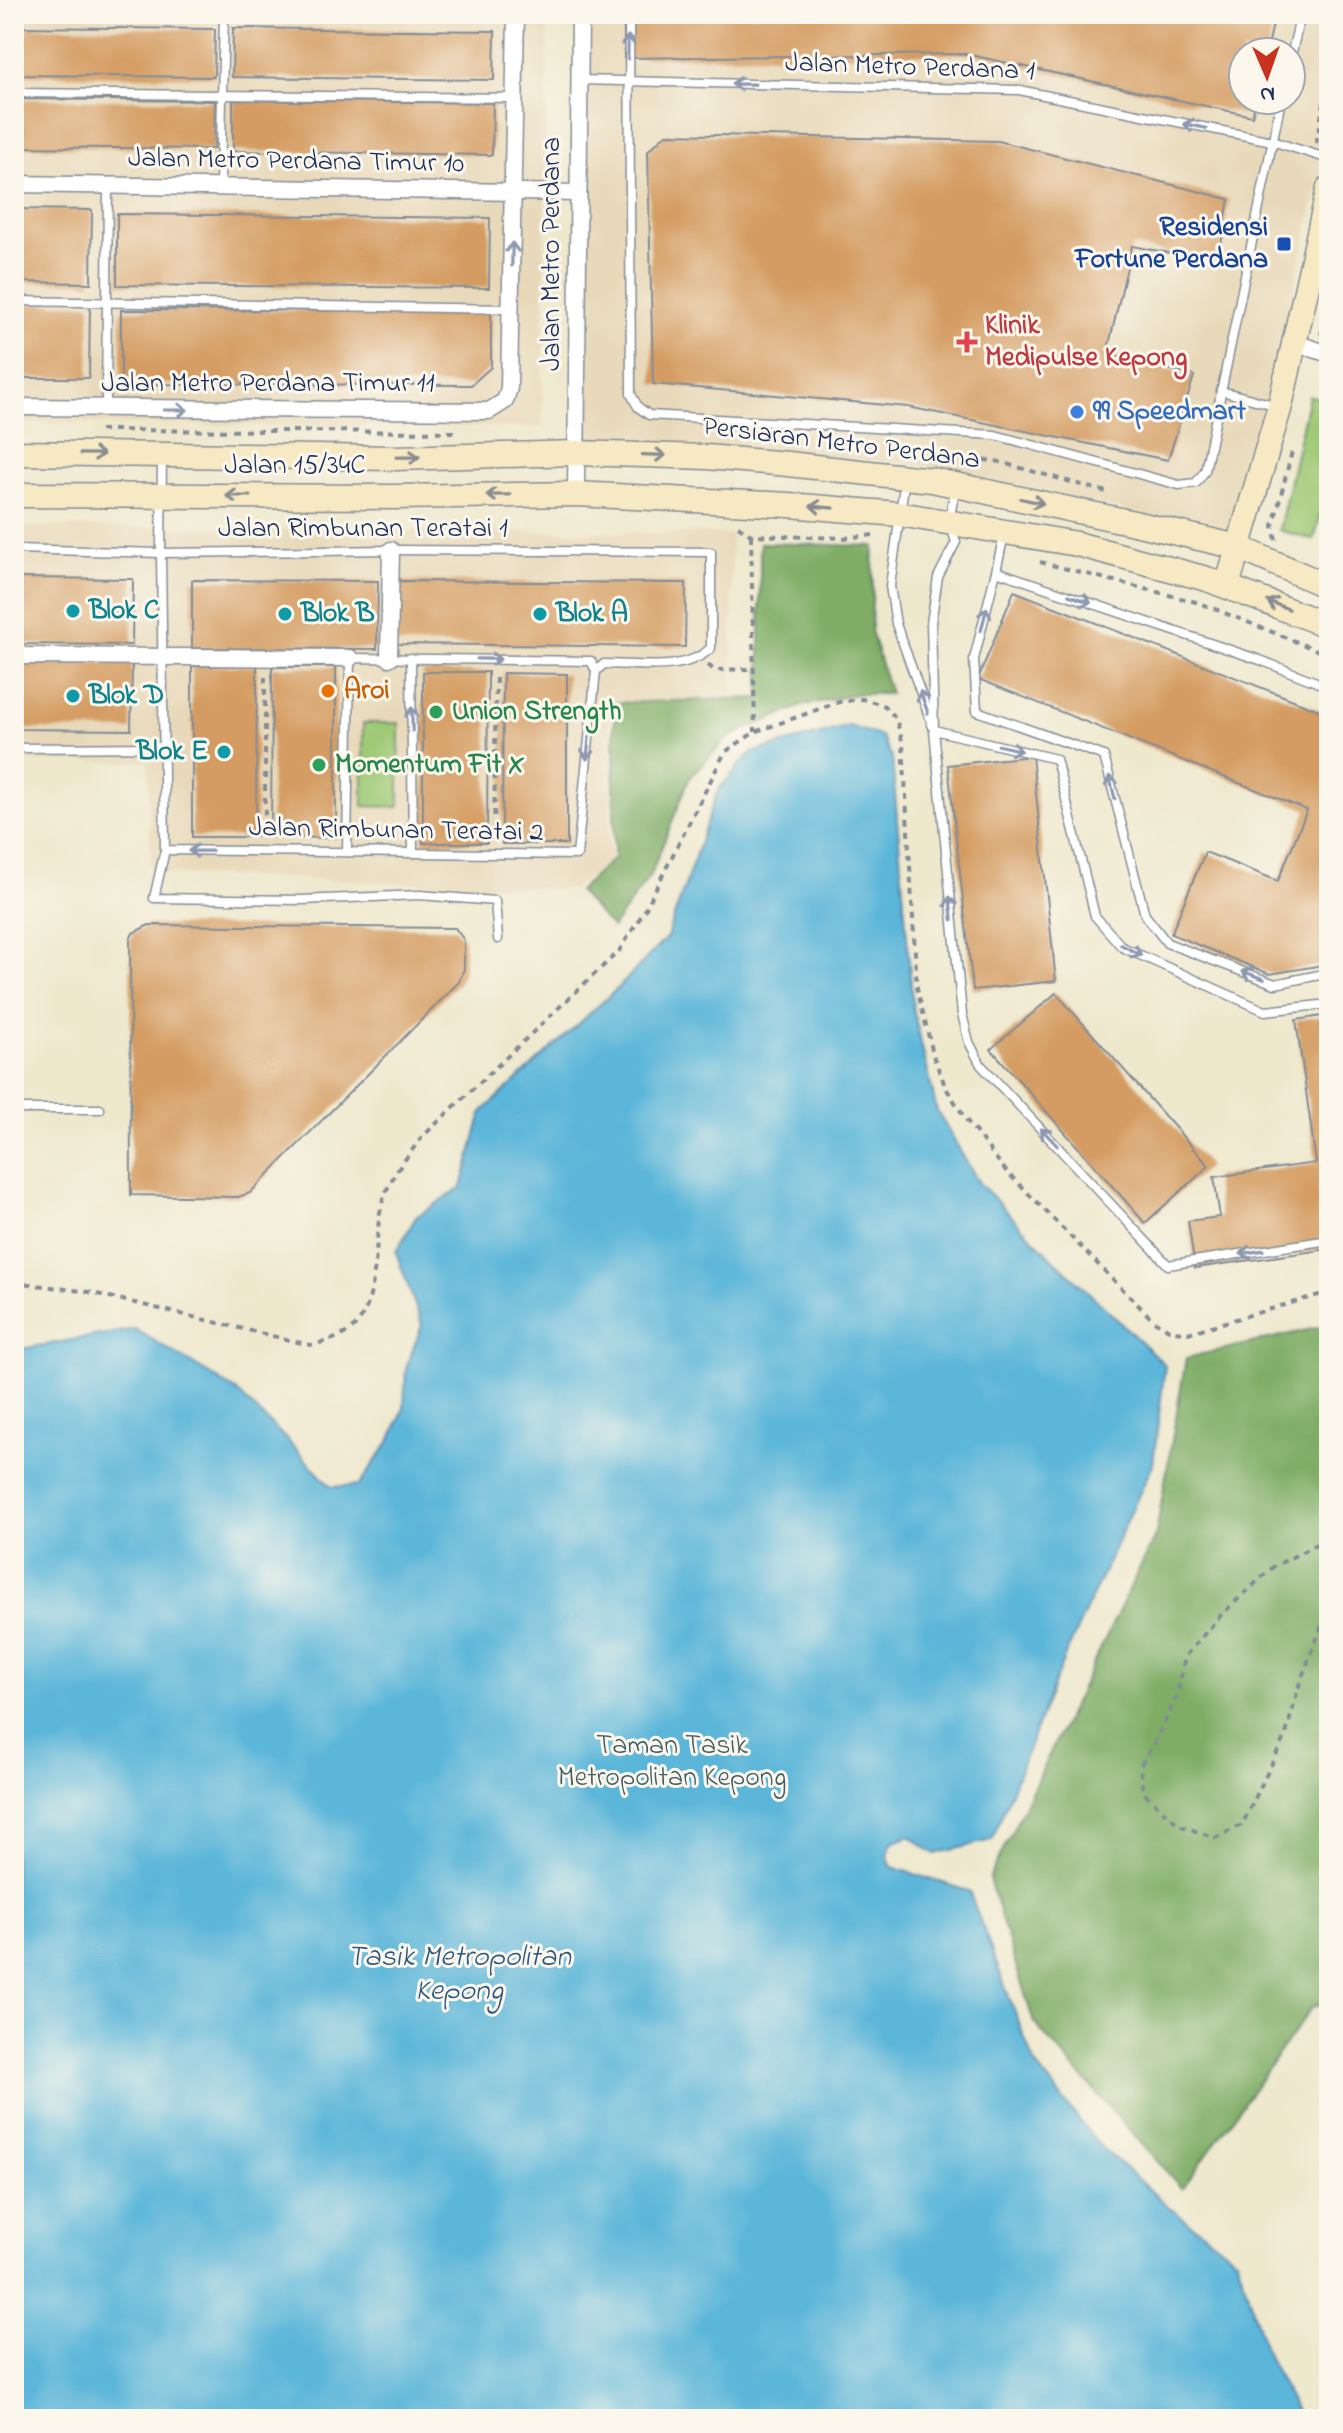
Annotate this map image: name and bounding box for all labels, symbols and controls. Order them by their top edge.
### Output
one-way arrow [620,34,636,61]
north arrow [1227,36,1307,116]
street label: Jalan Metro Perdana 1 [784,43,1036,93]
one-way arrow [730,76,757,91]
text: N [1260,77,1276,109]
one-way arrow [1183,117,1209,132]
street label: Jalan Metro Perdana [532,137,573,371]
street label: Jalan Metro Perdana Timur 10 [127,139,465,185]
place label: Residensi Fortune Perdana [1073,208,1268,281]
marker: Residensi Fortune Perdana [1275,235,1293,253]
one-way arrow [504,241,520,268]
place label: Klinik Medipulse Kepong [985,306,1187,380]
marker: Klinik Medipulse Kepong [956,331,978,353]
street label: Jalan Metro Perdana Timur 11 [101,364,435,405]
place label: 99 Speedmart [1092,392,1246,433]
one-way arrow [162,402,189,418]
marker: 99 Speedmart [1068,403,1086,421]
street label: Persiaran Metro Perdana [700,407,982,481]
one-way arrow [78,446,105,462]
street label: Jalan 15/34C [224,446,366,487]
one-way arrow [640,448,667,463]
one-way arrow [394,450,421,465]
one-way arrow [485,487,512,503]
one-way arrow [225,488,252,504]
one-way arrow [1019,494,1044,509]
one-way arrow [809,500,836,515]
street label: Jalan Rimbunan Teratai 1 [218,509,508,550]
place label: Blok C [87,591,159,632]
one-way arrow [1067,593,1092,608]
place label: Blok B [299,594,375,635]
place label: Blok A [554,594,628,635]
one-way arrow [1266,597,1291,612]
marker: Blok C [64,602,82,620]
marker: Blok B [276,605,294,623]
marker: Blok A [531,605,549,623]
one-way arrow [977,607,992,633]
one-way arrow [475,651,502,667]
place label: Aroi [344,671,390,712]
place label: Blok D [87,676,164,717]
marker: Aroi [319,682,337,700]
marker: Blok D [64,687,82,705]
one-way arrow [916,690,930,715]
place label: Union Strength [452,692,622,734]
marker: Union Strength [427,703,445,721]
one-way arrow [404,706,419,733]
place label: Blok E [134,732,208,773]
one-way arrow [581,734,596,761]
one-way arrow [997,741,1023,756]
marker: Blok E [215,743,233,761]
place label: Momentum Fit X [335,745,524,786]
marker: Momentum Fit X [310,756,328,774]
one-way arrow [1104,775,1119,801]
street label: Jalan Rimbunan Teratai 2 [248,808,544,854]
one-way arrow [187,843,214,859]
one-way arrow [944,895,959,922]
one-way arrow [1119,943,1143,958]
one-way arrow [1242,967,1266,981]
one-way arrow [1040,1128,1058,1148]
one-way arrow [1240,1245,1265,1260]
park label: Taman Tasik Metropolitan Kepong [558,1726,786,1799]
water label: Tasik Metropolitan Kepong [347,1936,572,2014]

